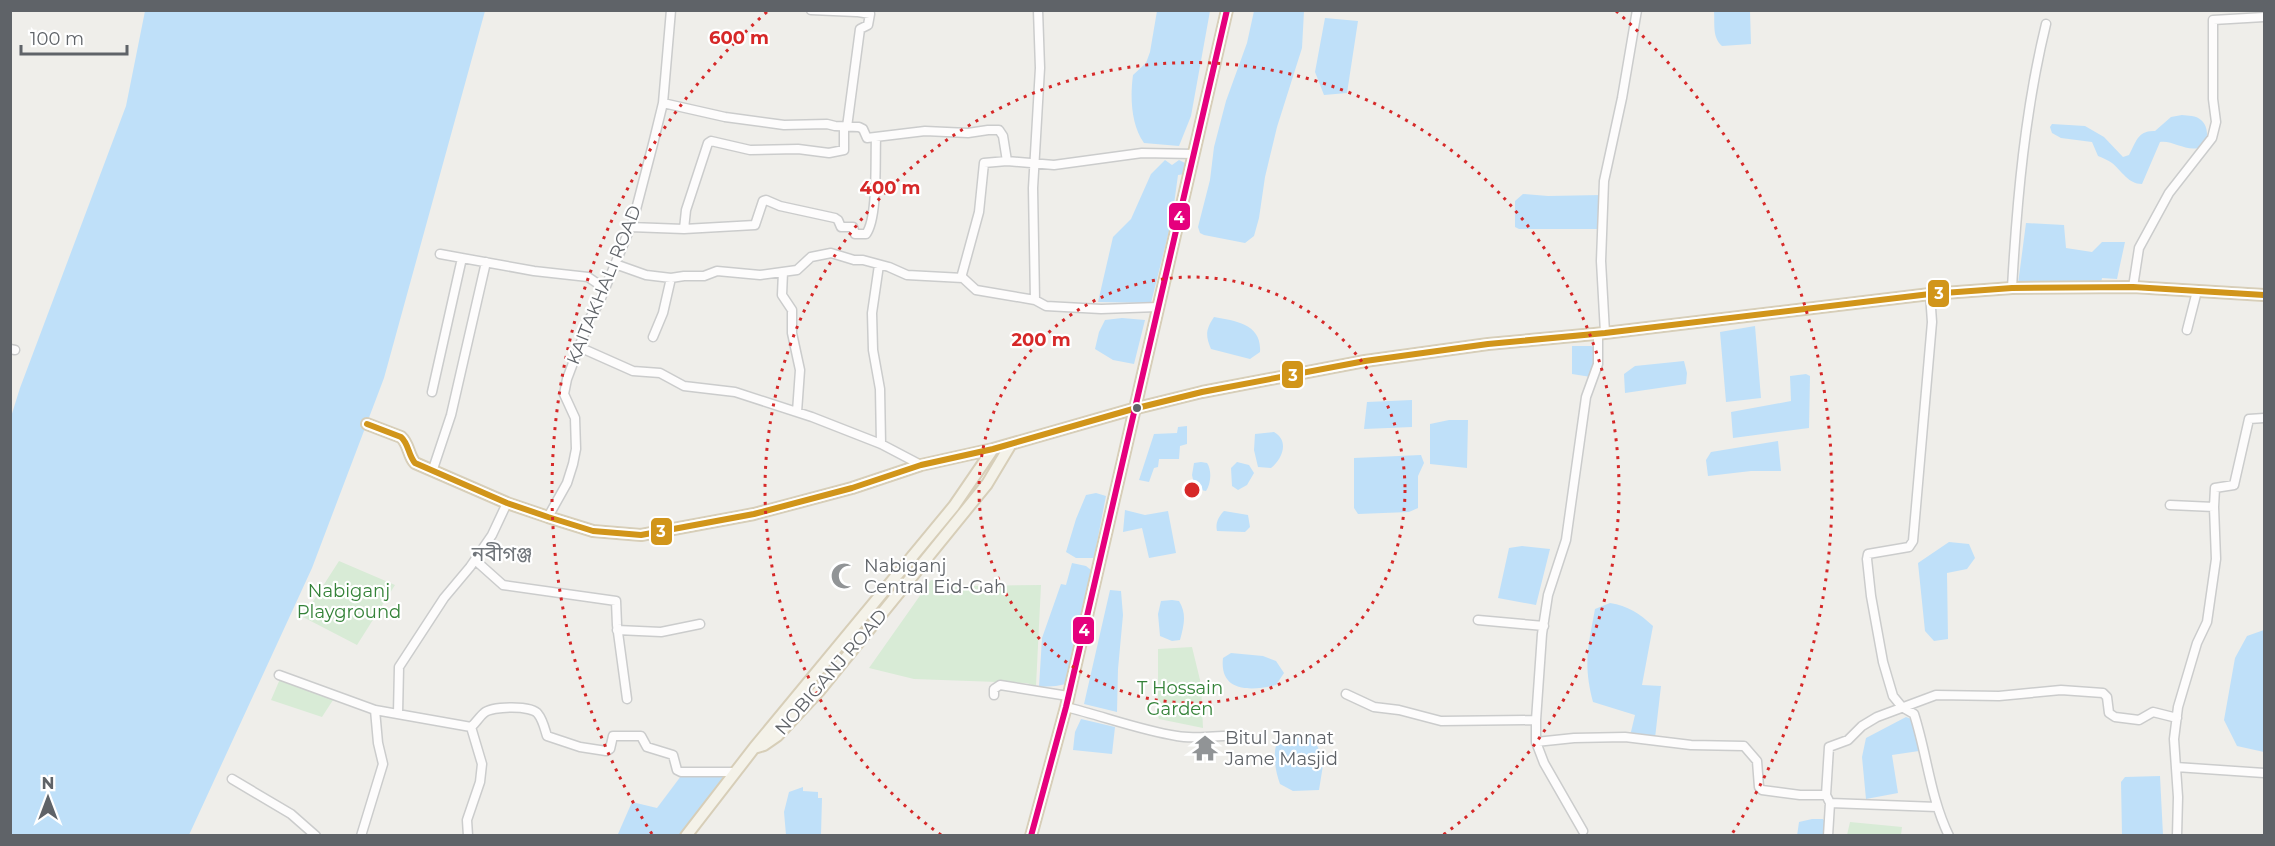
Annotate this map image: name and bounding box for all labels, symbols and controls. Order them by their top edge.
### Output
scale bar [21,18,128,56]
text: 600 m [709,27,769,49]
text: 100 m [30,28,84,50]
text: 400 m [860,177,920,199]
street label: KAITAKHALI ROAD [562,202,646,368]
line badge: 4 [1168,202,1191,231]
text: 4 [1173,208,1185,227]
line badge: 3 [1927,279,1950,308]
text: 3 [1933,284,1944,303]
text: 200 m [1011,329,1071,351]
line badge: 3 [1281,360,1304,389]
text: 3 [1287,366,1298,385]
unlabelled marker [1131,402,1143,414]
centre of rings [1182,480,1202,500]
line badge: 3 [650,517,673,546]
text: 3 [655,522,666,541]
district label: নবীগঞ্জ [471,541,532,566]
place label: Nabiganj Central Eid-Gah [864,555,1006,598]
mosque icon: Nabiganj Central Eid-Gah [829,561,859,591]
park label: Nabiganj Playground [297,580,401,623]
street label: NOBIGANJ ROAD [770,605,892,739]
line badge: 4 [1072,616,1095,645]
text: 4 [1078,621,1090,640]
park label: T Hossain Garden [1137,677,1223,720]
place label: Bitul Jannat Jame Masjid [1224,727,1338,770]
temple icon: Bitul Jannat Jame Masjid [1190,733,1220,763]
north arrow [18,768,78,828]
text: N [42,774,54,793]

